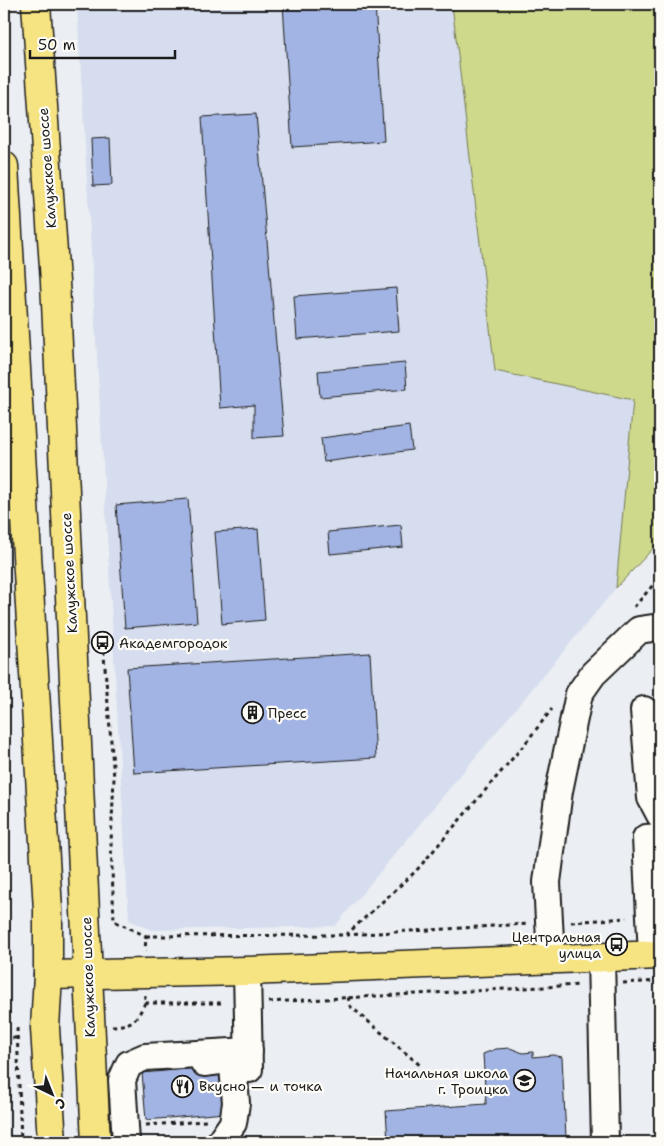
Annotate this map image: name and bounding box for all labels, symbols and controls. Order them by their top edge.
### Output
scale bar [30,28,175,60]
text: 50 m [38,35,76,55]
street label: Калужское шоссе [34,107,60,229]
street label: Калужское шоссе [57,512,81,634]
bus stop icon: Академгородок [91,631,115,655]
place label: Академгородок [119,634,228,652]
building icon: Пресс [240,701,264,725]
place label: Пресс [268,704,307,722]
street label: Калужское шоссе [77,916,99,1038]
place label: Центральная улица [512,928,601,962]
bus stop icon: Центральная улица [605,933,629,957]
place label: Начальная школа г. Троицка [385,1064,508,1098]
north arrow [28,1068,78,1118]
school or university icon: Начальная школа г. Троицка [512,1069,536,1093]
restaurant icon: Вкусно — и точка [171,1074,195,1098]
place label: Вкусно — и точка [199,1077,322,1095]
text: С [52,1094,70,1113]

